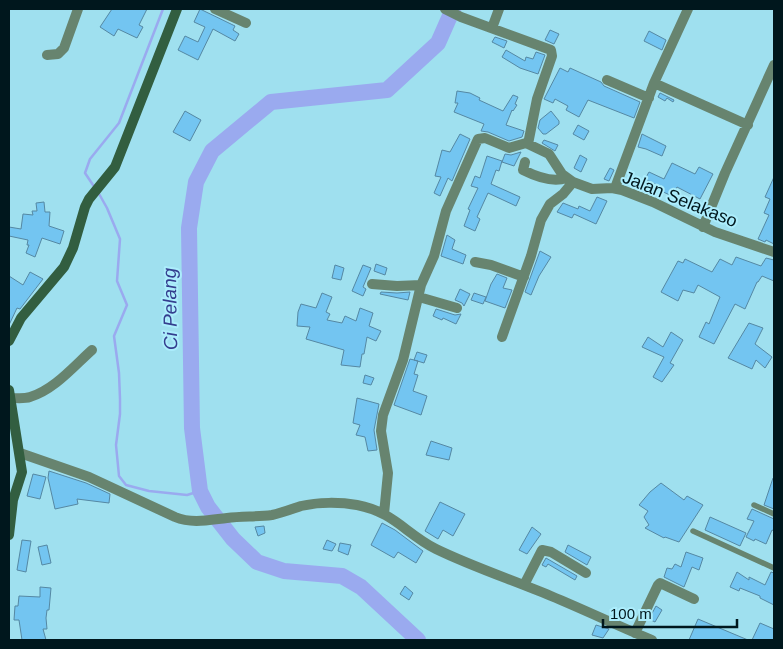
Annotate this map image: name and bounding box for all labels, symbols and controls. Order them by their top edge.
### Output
street label: Jalan Selakaso [620,167,740,231]
water label: Ci Pelang [159,267,181,350]
scale bar [603,596,737,628]
text: 100 m [610,605,652,622]

